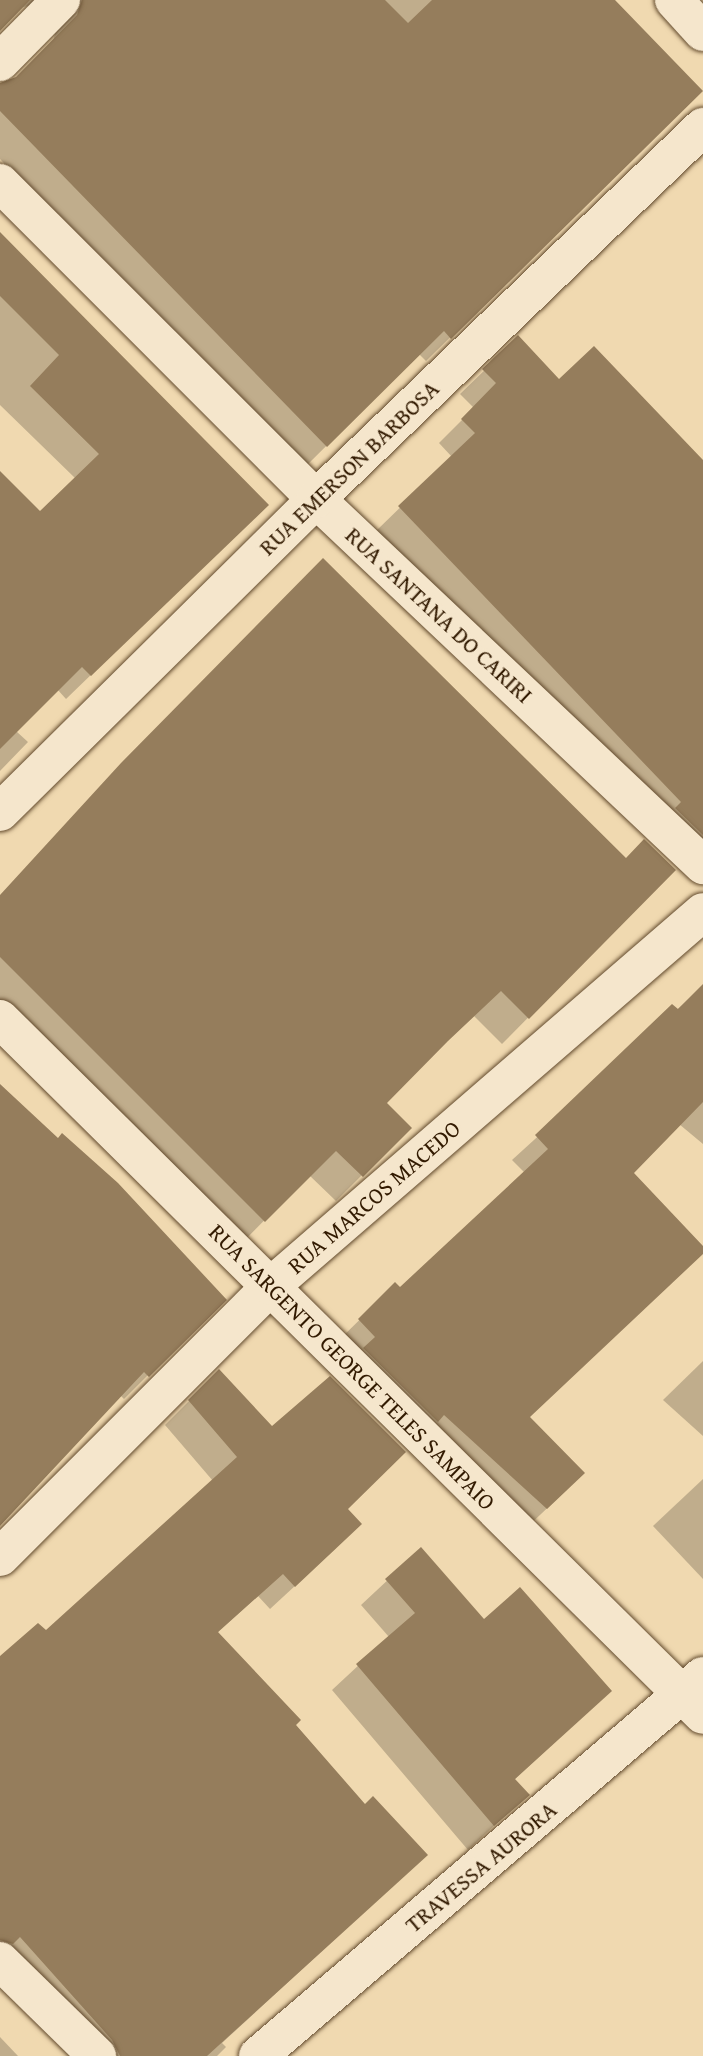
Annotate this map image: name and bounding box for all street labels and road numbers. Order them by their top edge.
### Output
street label: RUA EMERSON BARBOSA [253,375,445,561]
street label: RUA SANTANA DO CARIRI [340,521,538,709]
street label: RUA MARCOS MACEDO [282,1115,466,1279]
street label: RUA SARGENTO GEORGE TELES SAMPAIO [203,1218,501,1516]
street label: TRAVESSA AURORA [400,1796,562,1938]

